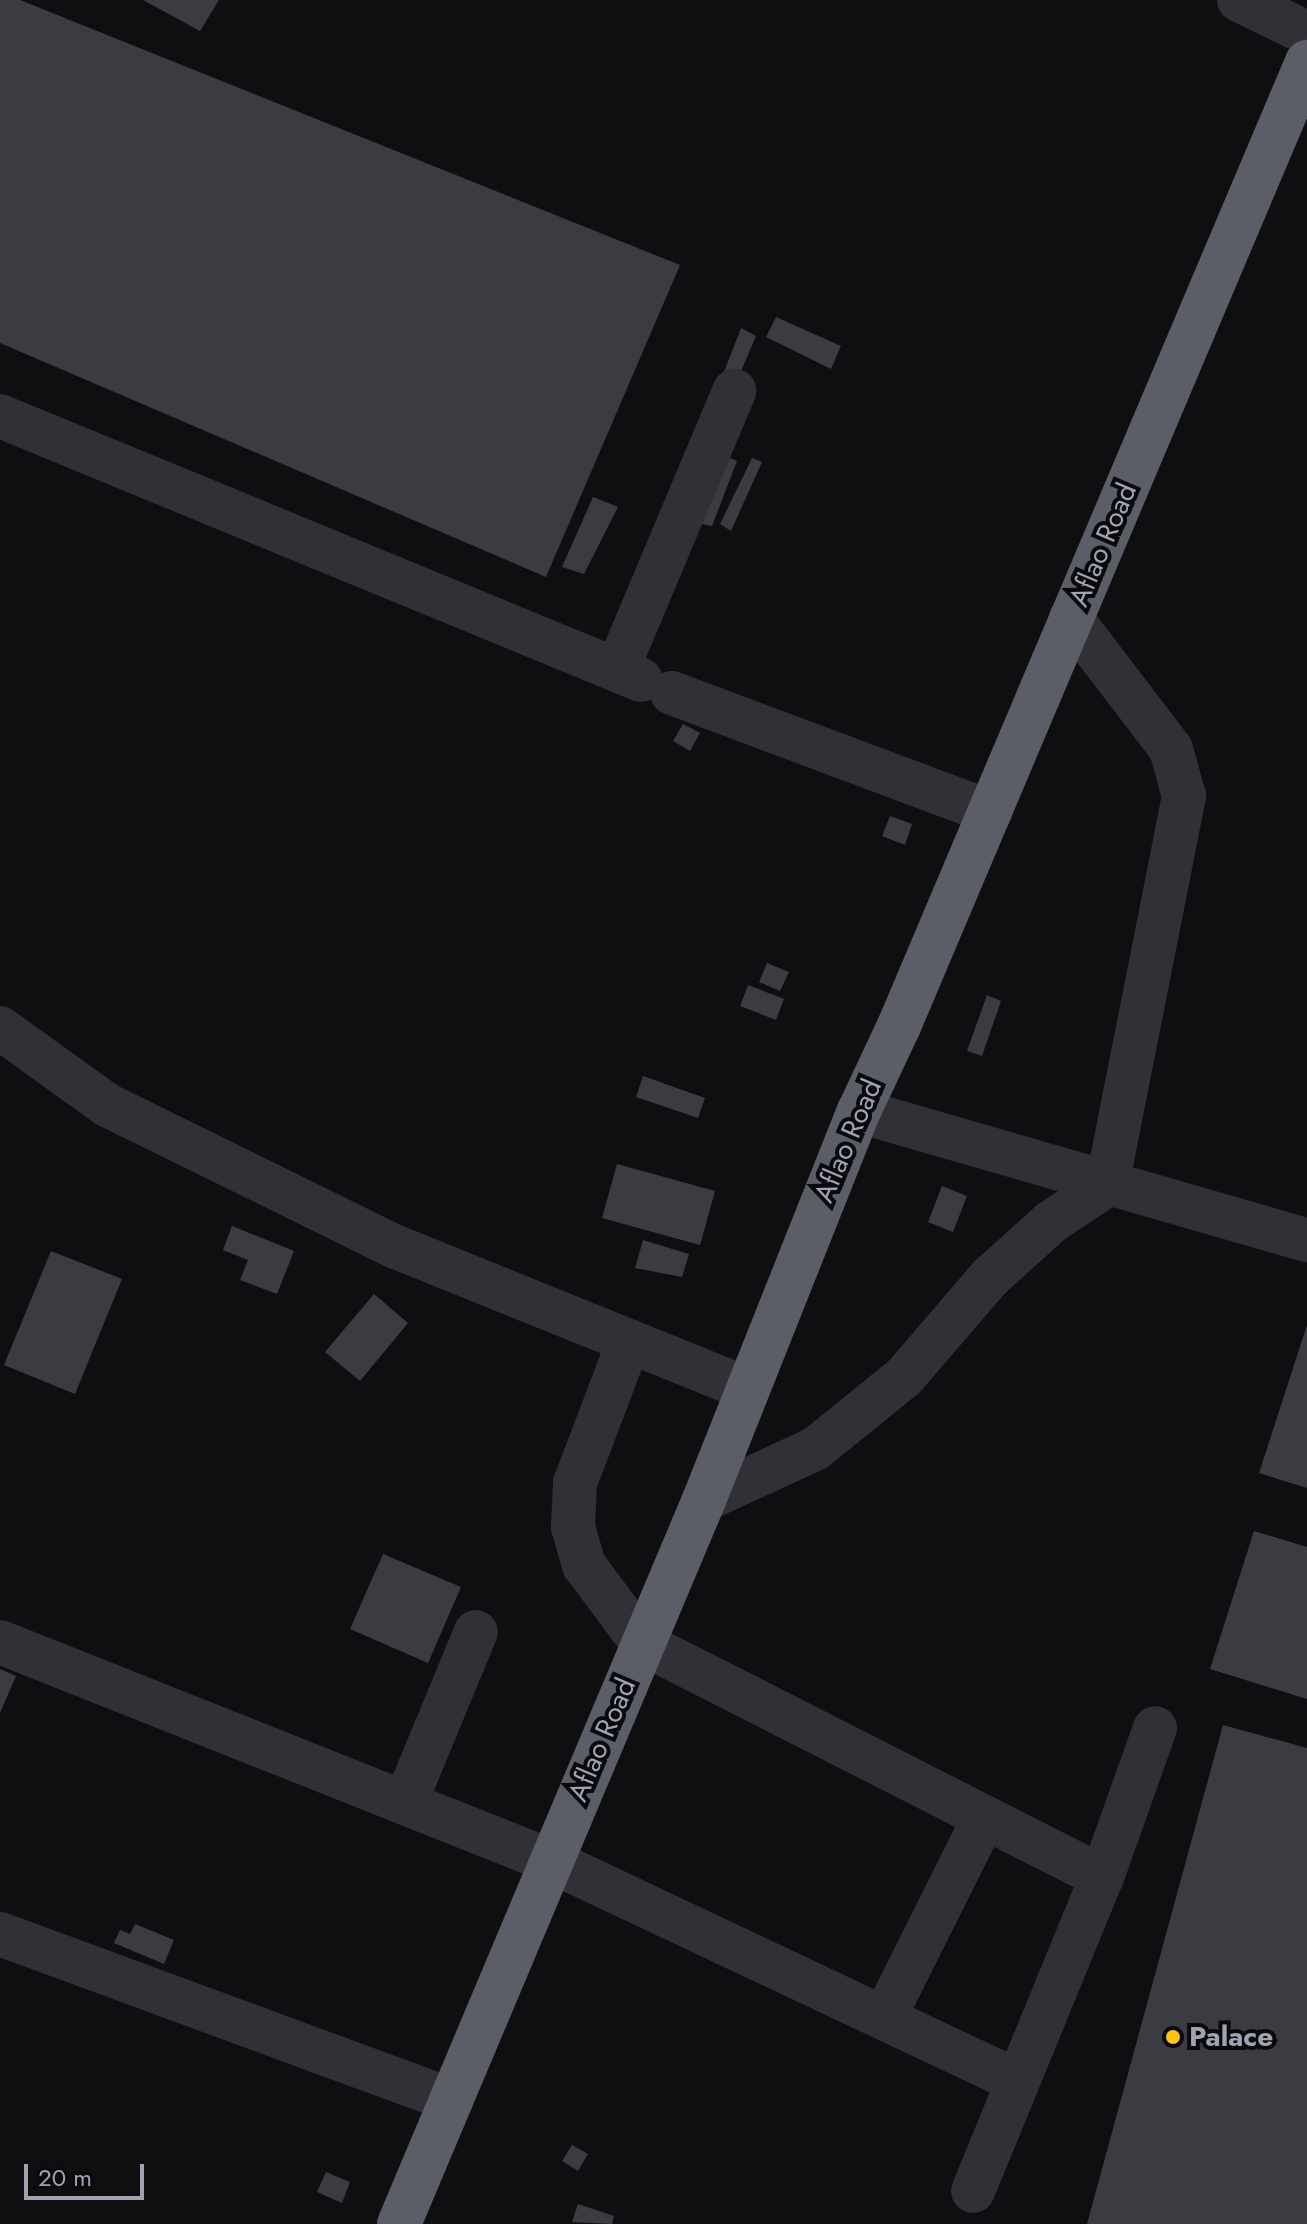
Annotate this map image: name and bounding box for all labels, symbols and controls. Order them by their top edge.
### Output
street label: Aflao Road [1062,478,1144,612]
street label: Aflao Road [807,1074,889,1208]
street label: Aflao Road [561,1673,643,1807]
place label: Palace [1189,2020,1273,2054]
marker: Palace [1164,2028,1182,2046]
scale bar [28,2148,148,2198]
text: 20 m [38,2160,92,2195]

